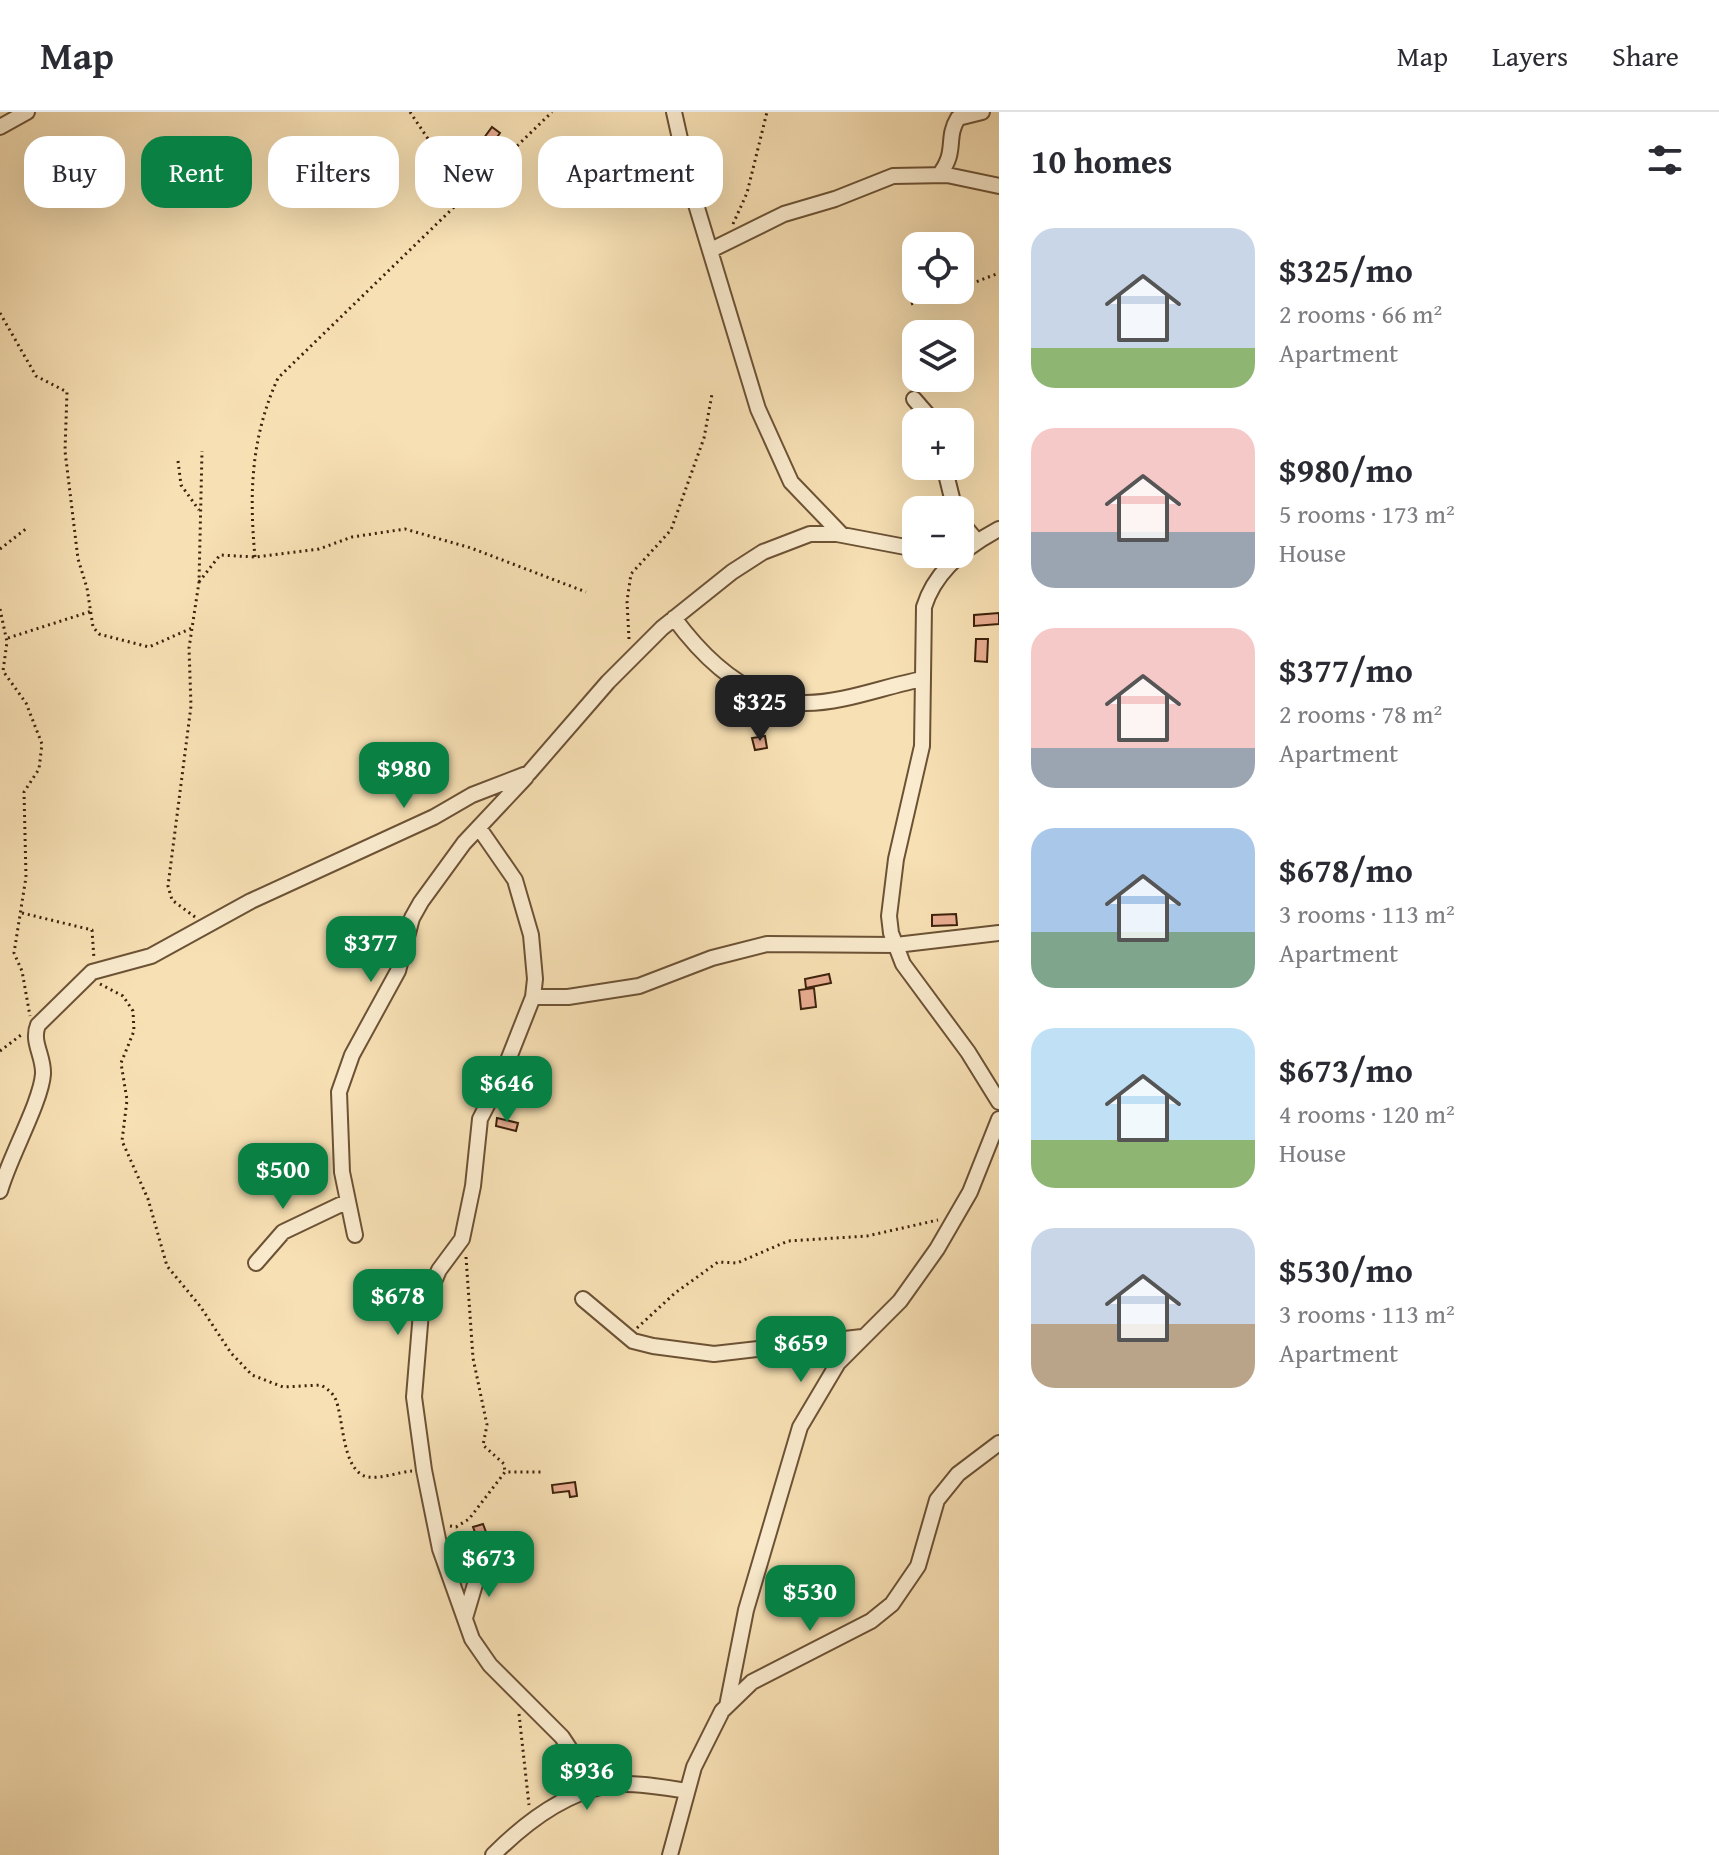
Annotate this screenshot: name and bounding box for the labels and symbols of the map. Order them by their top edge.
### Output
pin: $325 [713,675,807,743]
pin: $980 [357,742,451,810]
pin: $377 [324,916,418,984]
pin: $646 [460,1056,554,1124]
pin: $500 [236,1143,330,1211]
pin: $678 [351,1269,445,1337]
pin: $659 [754,1316,848,1384]
pin: $673 [442,1531,536,1599]
pin: $530 [763,1565,857,1633]
pin: $936 [540,1744,634,1812]

